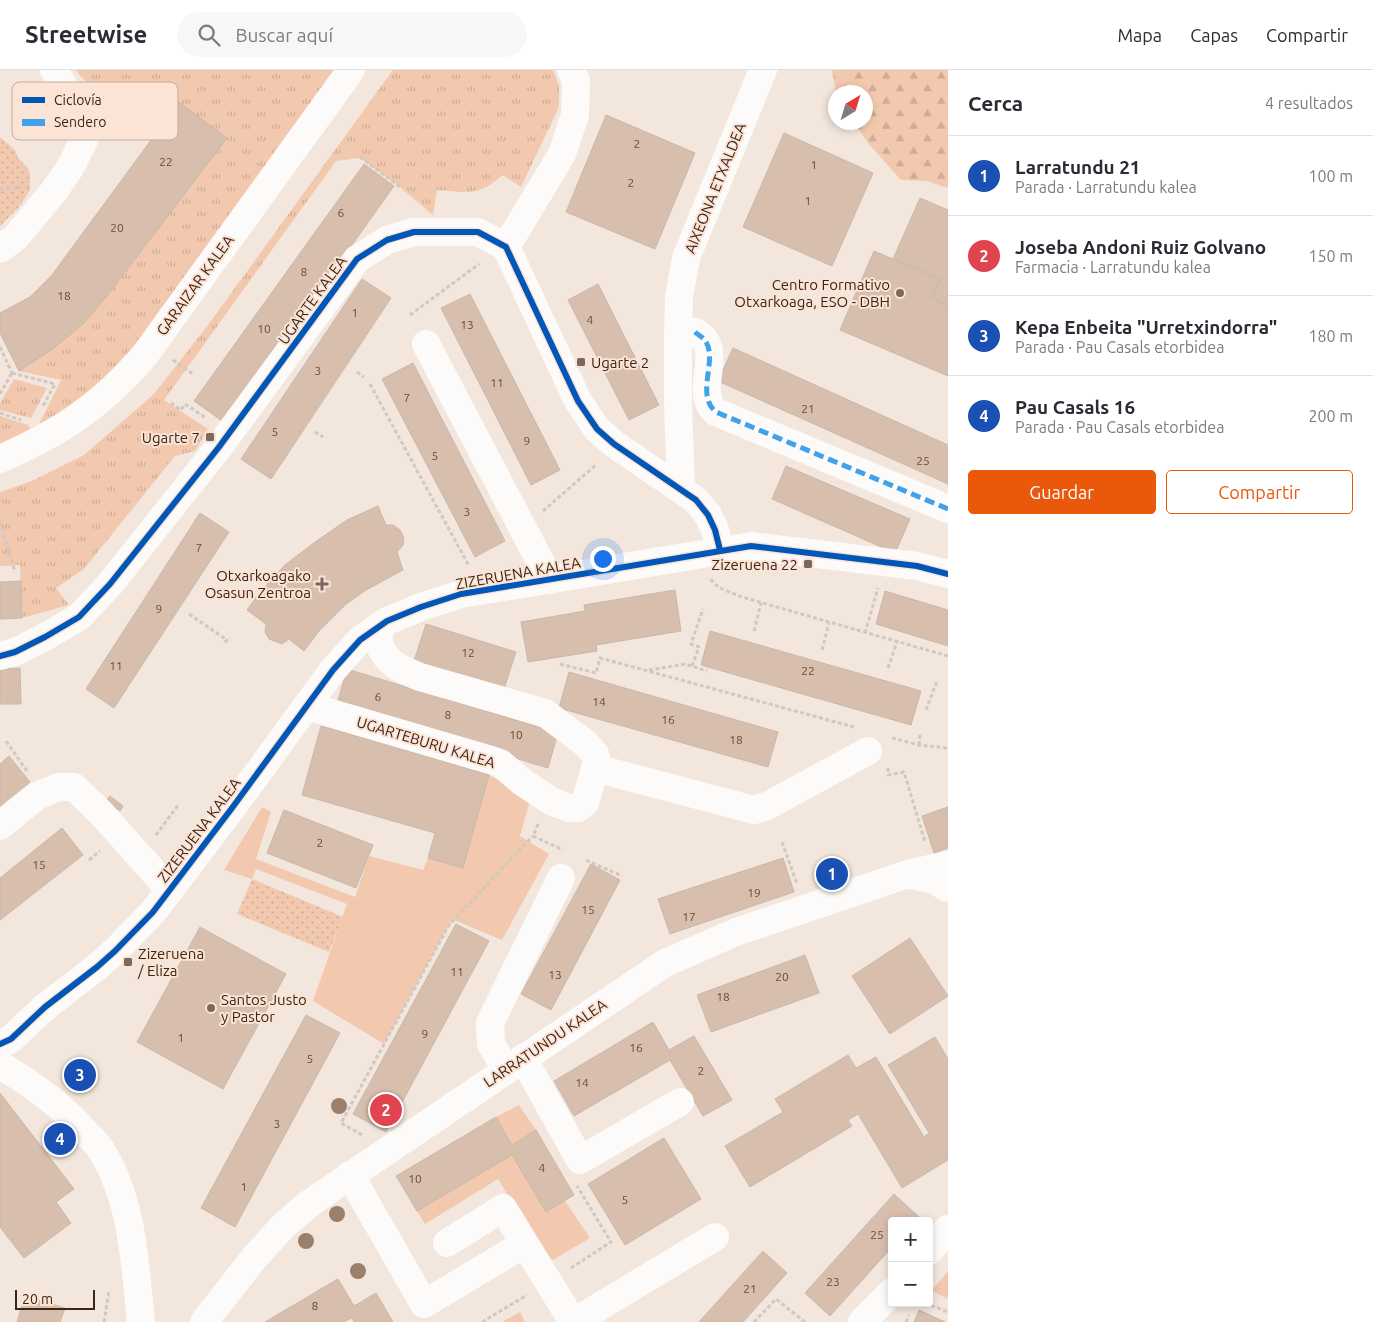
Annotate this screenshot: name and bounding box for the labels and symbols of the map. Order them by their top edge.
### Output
legend [12,82,178,140]
north arrow [828,85,873,130]
text: Ciclovía [54,92,102,108]
text: Sendero [54,114,106,130]
street label: AIXEONA ETXALDEA [681,120,749,256]
house number: 2 [634,137,640,150]
house number: 22 [159,155,173,168]
house number: 1 [811,158,817,171]
house number: 2 [628,176,634,189]
house number: 1 [805,194,811,207]
house number: 6 [338,206,345,219]
house number: 20 [110,221,124,234]
street label: GARAIZAR KALEA [153,231,237,338]
street label: UGARTE KALEA [274,252,350,347]
house number: 8 [301,265,308,278]
place label: Centro Formativo Otxarkoaga, ESO - DBH [734,276,890,310]
marker: Centro Formativo Otxarkoaga, ESO - DBH [894,287,906,299]
house number: 18 [57,289,71,302]
house number: 1 [352,306,358,319]
house number: 4 [587,313,594,326]
house number: 13 [460,318,474,331]
house number: 10 [257,322,271,335]
place label: Ugarte 2 [591,354,649,371]
marker: Ugarte 2 [575,356,587,368]
house number: 3 [315,364,321,377]
house number: 11 [490,376,504,389]
house number: 7 [404,391,410,404]
house number: 21 [801,402,815,415]
house number: 5 [272,425,278,438]
place label: Ugarte 7 [142,429,200,446]
marker: Ugarte 7 [204,431,216,443]
house number: 9 [524,434,530,447]
house number: 5 [432,449,438,462]
house number: 25 [916,454,930,467]
house number: 3 [464,505,470,518]
house number: 7 [196,541,202,554]
your location [590,546,616,572]
street label: ZIZERUENA KALEA [454,554,582,592]
place label: Zizeruena 22 [712,556,798,573]
marker: Zizeruena 22 [802,558,814,570]
place label: Otxarkoagako Osasun Zentroa [205,567,311,601]
marker: Otxarkoagako Osasun Zentroa [315,577,329,591]
house number: 9 [156,602,162,615]
house number: 12 [461,646,475,659]
house number: 11 [109,659,123,672]
house number: 22 [801,664,815,677]
house number: 6 [375,690,382,703]
house number: 14 [592,695,606,708]
house number: 8 [445,708,452,721]
street label: UGARTEBURU KALEA [355,713,498,771]
house number: 16 [661,713,675,726]
house number: 10 [509,728,523,741]
house number: 18 [729,733,743,746]
street label: ZIZERUENA KALEA [154,774,244,886]
house number: 2 [317,836,323,849]
pin: 1 [816,855,848,893]
house number: 15 [32,858,46,871]
house number: 19 [747,886,761,899]
house number: 15 [581,903,595,916]
house number: 17 [682,910,696,923]
place label: Zizeruena / Eliza [137,945,204,979]
marker: Zizeruena / Eliza [122,956,134,968]
house number: 11 [450,965,464,978]
house number: 13 [548,968,562,981]
house number: 20 [775,970,789,983]
house number: 18 [716,990,730,1003]
place label: Santos Justo y Pastor [221,991,307,1025]
street label: LARRATUNDU KALEA [480,995,610,1091]
marker: Santos Justo y Pastor [205,1002,217,1014]
house number: 9 [422,1027,428,1040]
house number: 1 [178,1031,184,1044]
house number: 16 [629,1041,643,1054]
house number: 5 [307,1052,313,1065]
pin: 3 [64,1056,96,1094]
house number: 2 [698,1064,704,1077]
house number: 14 [575,1076,589,1089]
pin: 2 [370,1091,402,1129]
house number: 3 [274,1117,280,1130]
pin: 4 [44,1120,76,1158]
house number: 4 [539,1161,546,1174]
house number: 10 [408,1172,422,1185]
house number: 1 [241,1180,247,1193]
house number: 5 [622,1193,628,1206]
house number: 25 [870,1228,884,1241]
house number: 23 [826,1275,840,1288]
house number: 21 [743,1282,757,1295]
scale bar [15,1287,95,1310]
house number: 8 [312,1299,319,1312]

